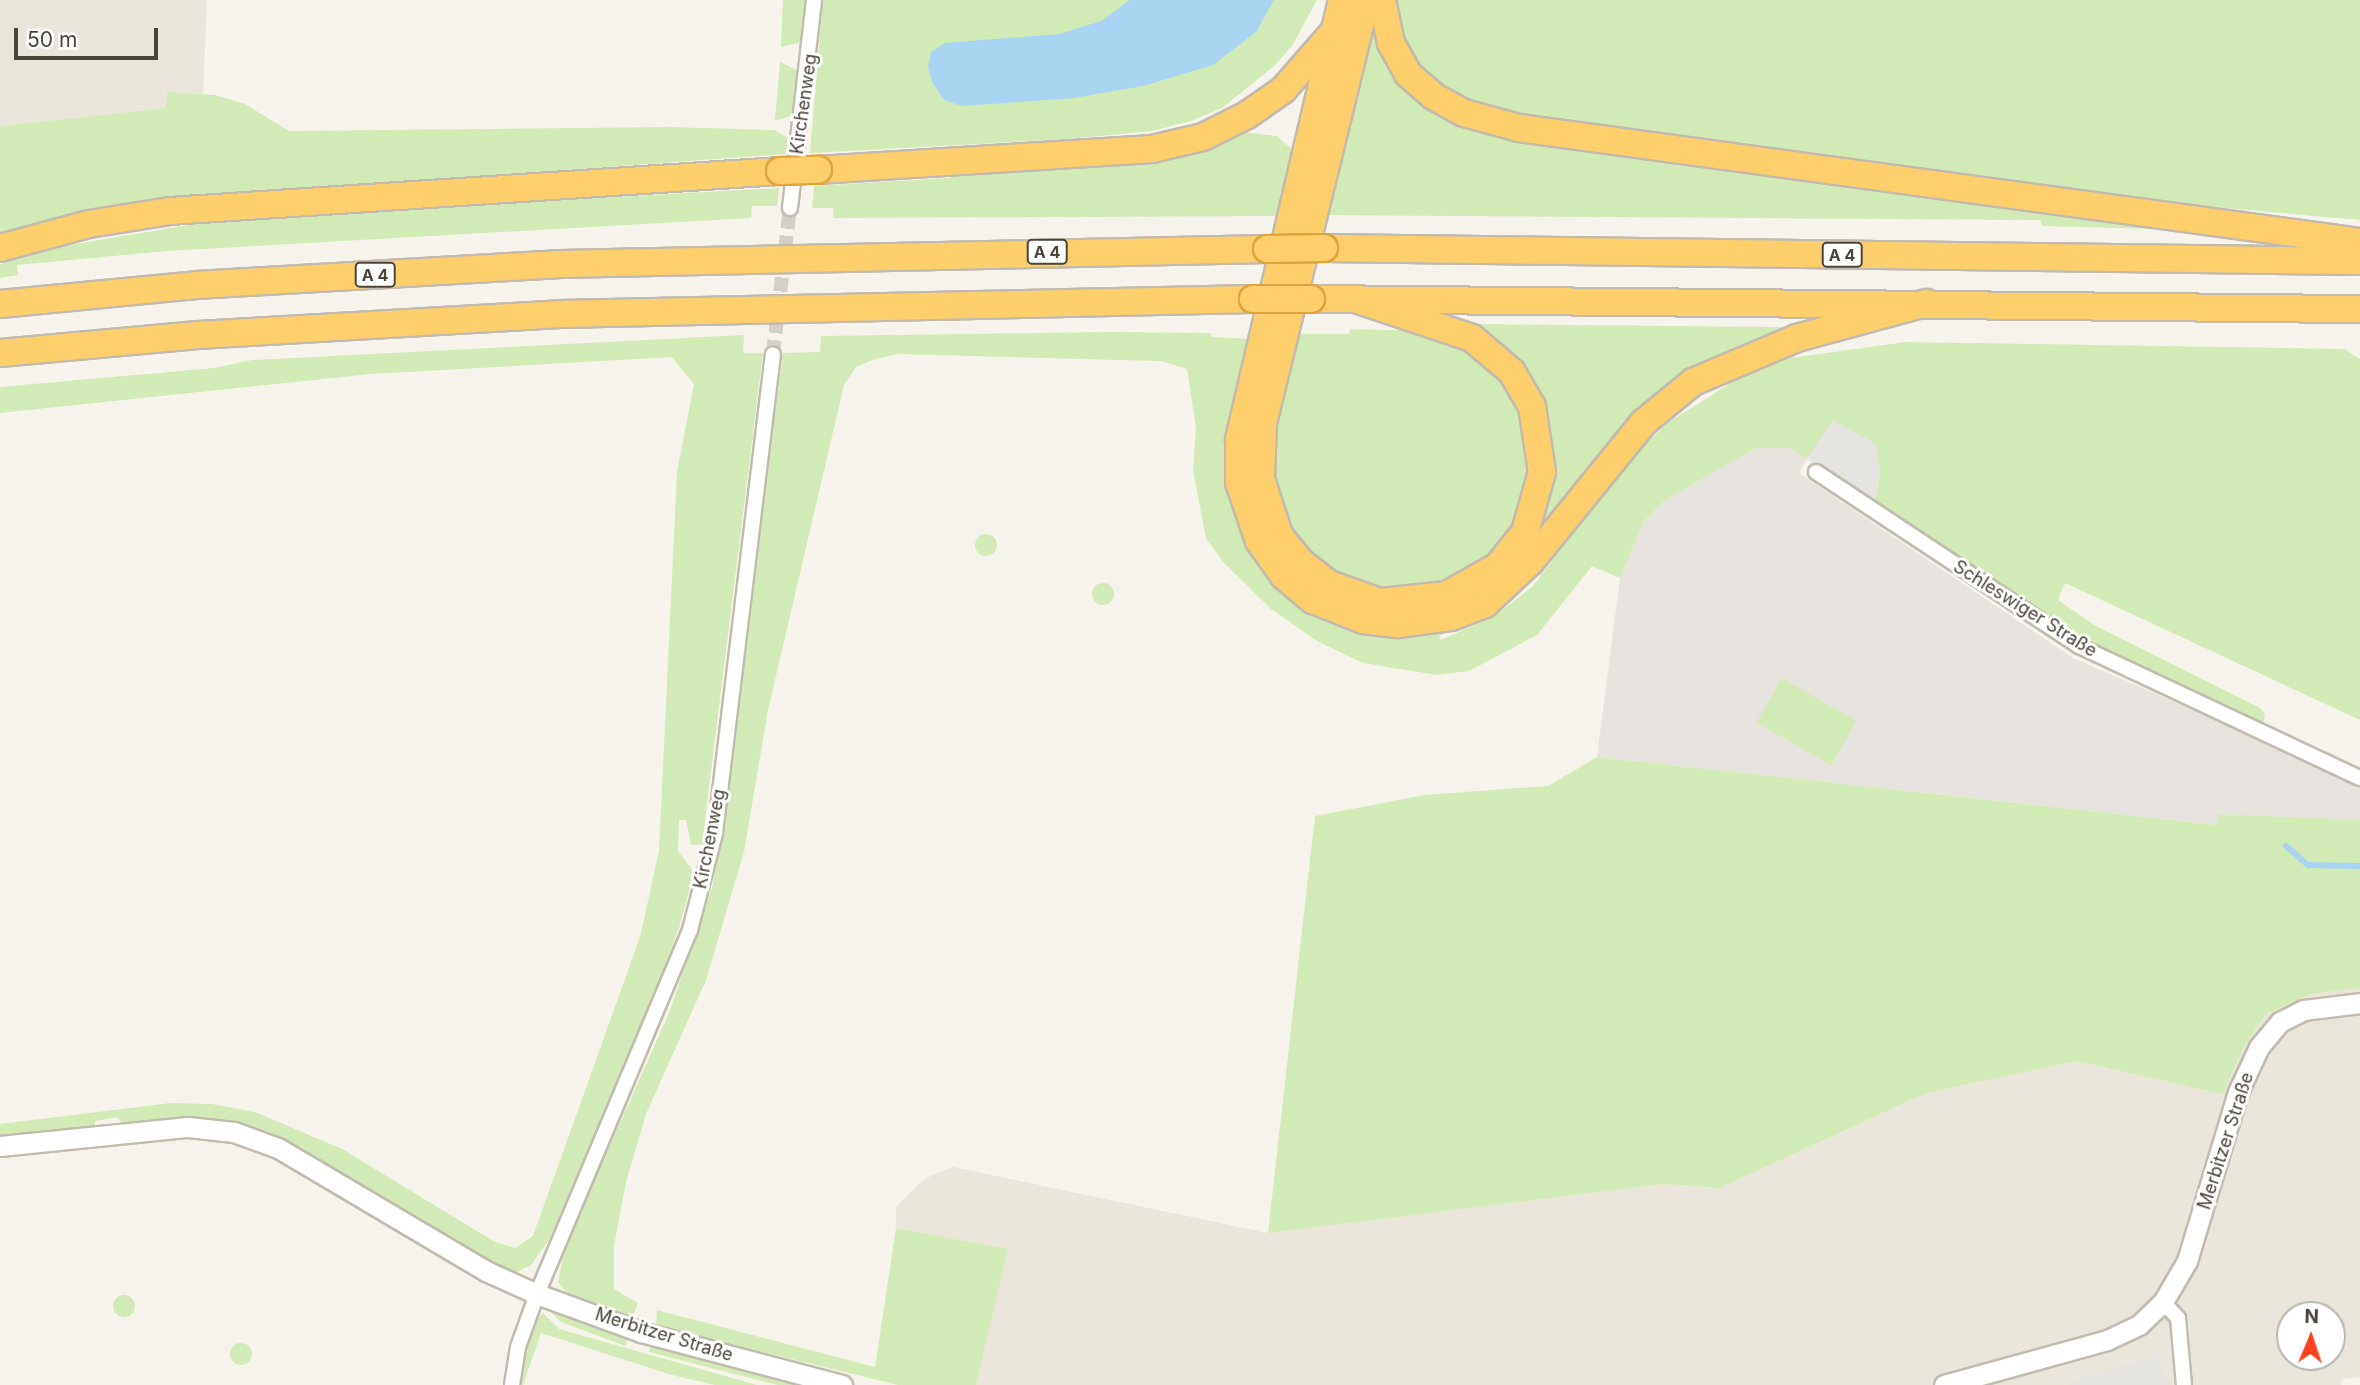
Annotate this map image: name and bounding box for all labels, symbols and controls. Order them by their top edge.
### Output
scale bar [18,14,161,58]
text: 50 m [27,27,77,52]
street label: Kirchenweg [786,52,822,156]
road number: A 4 [1026,240,1068,264]
road number: A 4 [1821,243,1863,268]
road number: A 4 [354,262,396,288]
street label: Schleswiger Straße [1949,556,2101,662]
street label: Kirchenweg [690,787,730,891]
street label: Merbitzer Straße [2194,1070,2258,1212]
north arrow [2276,1301,2346,1371]
street label: Merbitzer Straße [592,1304,736,1366]
text: N [2304,1305,2319,1328]

